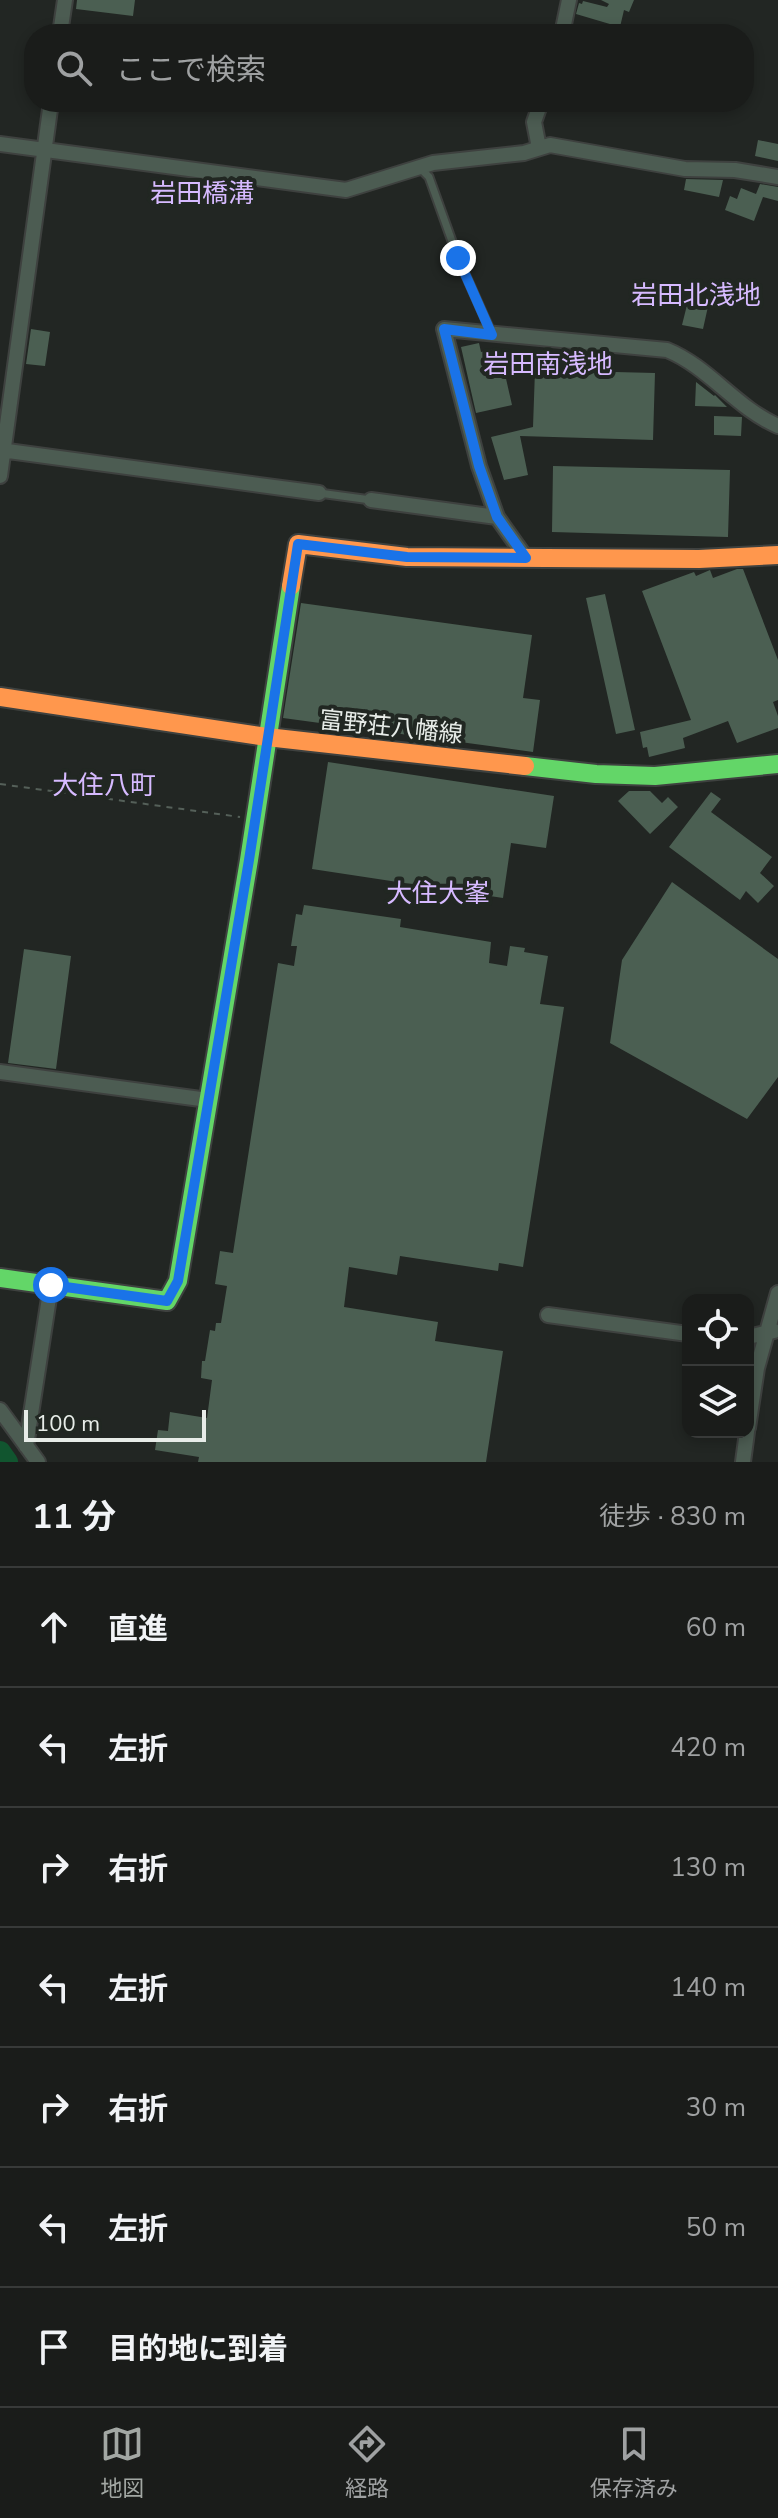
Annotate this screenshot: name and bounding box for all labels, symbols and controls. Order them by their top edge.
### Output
search box [24,24,754,112]
icon: search [52,46,96,90]
text: ここで検索 [116,50,266,91]
district label: 岩田橋溝 [150,176,254,211]
route end [440,240,476,276]
district label: 岩田北浅地 [631,278,761,313]
district label: 岩田南浅地 [483,347,613,382]
street label: 富野荘八幡線 [318,704,464,750]
district label: 大住八町 [52,768,156,803]
district label: 大住大峯 [386,876,490,911]
route start [33,1267,69,1303]
map controls [682,1294,754,1438]
button: locate [682,1294,754,1366]
button: layers [682,1366,754,1438]
scale bar [24,1406,206,1442]
text: 100 m [36,1409,100,1439]
text: 11 分 [32,1494,116,1540]
text: 徒歩 · 830 m [599,1499,746,1534]
icon: ahead [32,1605,76,1649]
text: 直進 [108,1609,168,1650]
text: 60 m [686,1610,746,1645]
icon: left [32,1725,76,1769]
text: 左折 [108,1729,168,1770]
text: 420 m [670,1730,746,1765]
icon: right [32,1845,76,1889]
text: 右折 [108,1849,168,1890]
text: 130 m [670,1850,746,1885]
icon: left [32,1965,76,2009]
text: 左折 [108,1969,168,2010]
text: 140 m [670,1970,746,2005]
icon: right [32,2085,76,2129]
text: 右折 [108,2089,168,2130]
text: 30 m [686,2090,746,2125]
icon: left [32,2205,76,2249]
text: 左折 [108,2209,168,2250]
text: 50 m [686,2210,746,2245]
icon: arrive [32,2325,76,2369]
text: 目的地に到着 [108,2329,288,2370]
tab: 地図 [100,2422,144,2504]
tab: 経路 [345,2422,389,2504]
tab: 保存済み [590,2422,678,2504]

